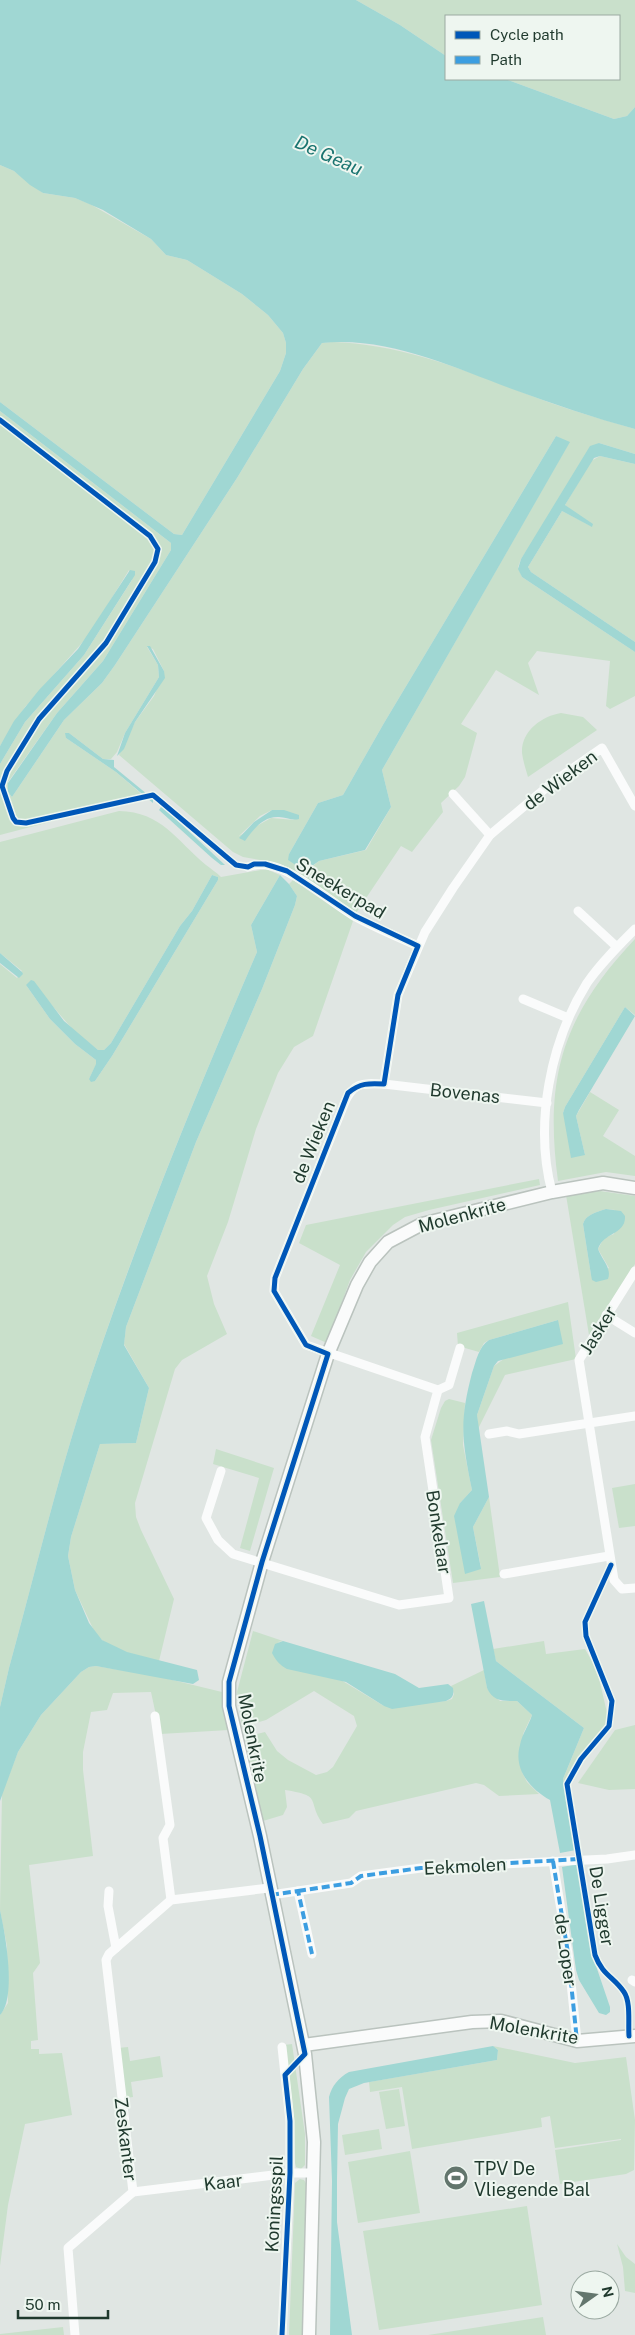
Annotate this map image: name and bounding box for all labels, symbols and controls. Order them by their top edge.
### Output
legend [445,15,620,80]
text: Cycle path [490,26,564,43]
text: Path [490,51,522,68]
water label: De Geau [292,130,366,180]
street label: de Wieken [519,745,601,815]
street label: Sneekerpad [292,853,390,923]
street label: Bovenas [429,1079,501,1107]
street label: de Wieken [287,1098,339,1186]
street label: Molenkrite [416,1193,508,1237]
street label: Jasker [575,1302,621,1358]
street label: Bonkelaar [422,1488,456,1576]
street label: Molenkrite [234,1692,272,1784]
street label: Eekmolen [423,1853,507,1879]
street label: De Ligger [585,1864,619,1948]
street label: de Loper [550,1912,582,1988]
street label: Molenkrite [488,2012,580,2048]
street label: Zeskanter [110,2096,142,2182]
street label: Koningsspil [261,2155,287,2253]
place label: TPV De Vliegende Bal [474,2158,590,2200]
sports icon: TPV De Vliegende Bal [443,2165,469,2191]
street label: Kaar [202,2169,244,2195]
north arrow [570,2270,620,2320]
text: N [599,2285,617,2299]
scale bar [18,2288,108,2320]
text: 50 m [25,2296,60,2313]

